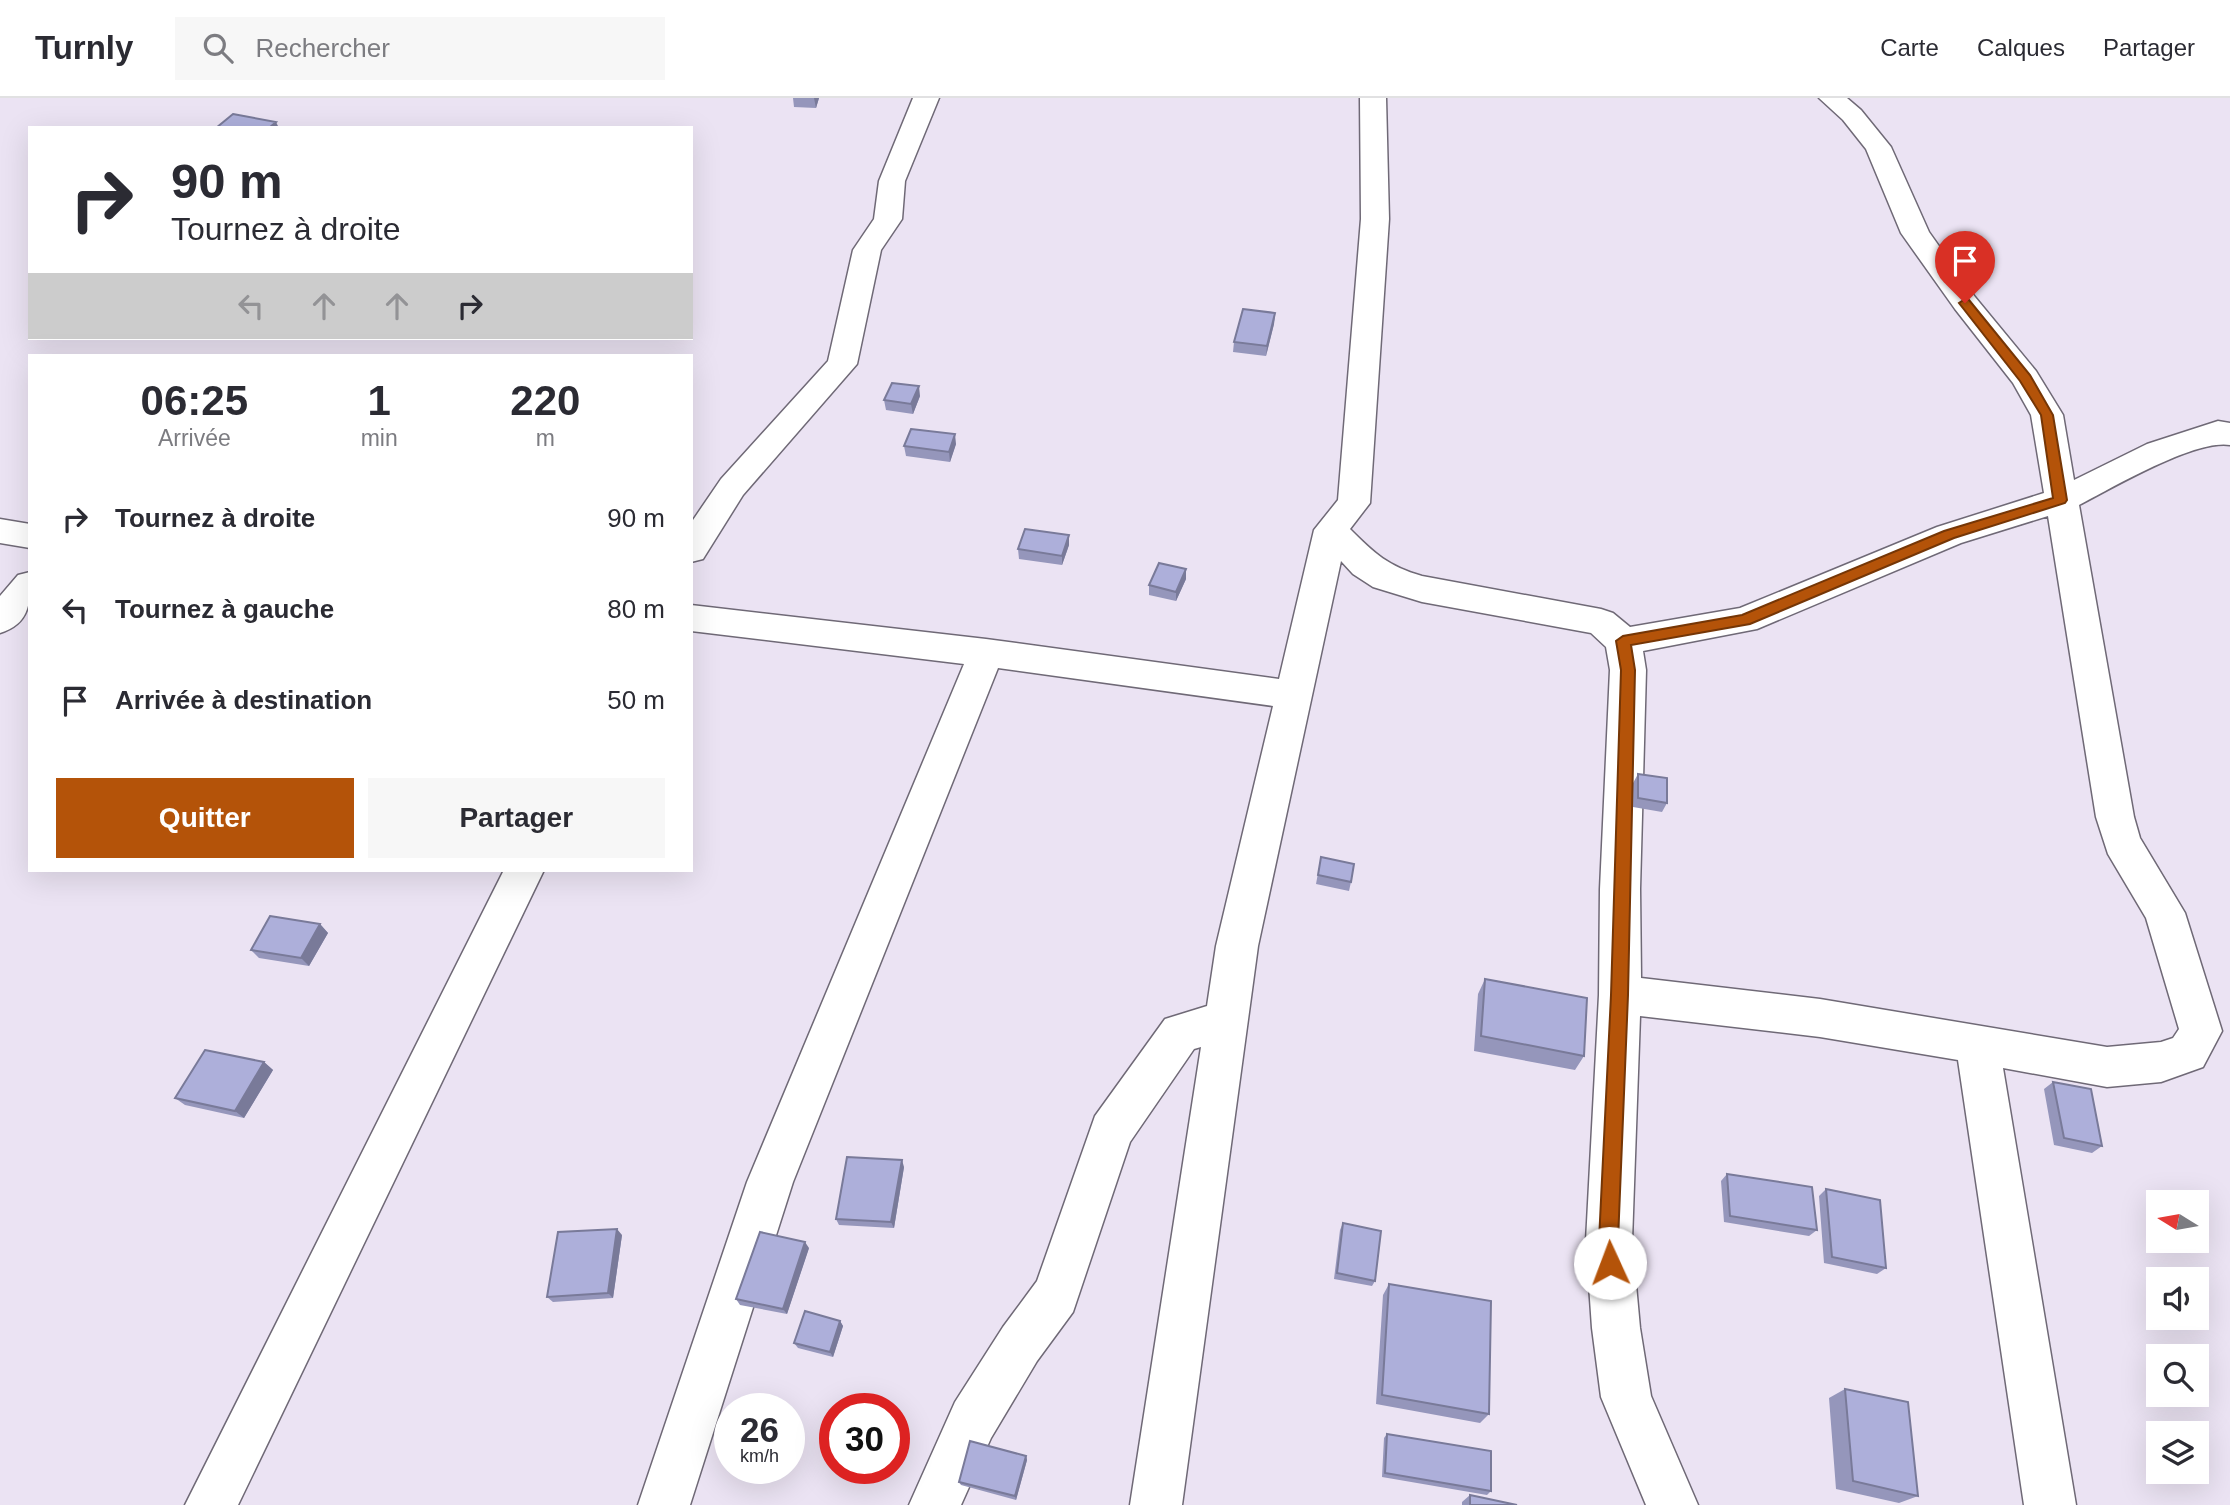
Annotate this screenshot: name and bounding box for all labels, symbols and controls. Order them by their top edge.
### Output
search box [175,17,665,80]
text: Turnly [35,29,133,66]
icon: search [199,29,237,67]
text: Rechercher [255,33,390,63]
text: Carte [1880,34,1939,61]
text: Calques [1977,34,2065,61]
text: Partager [2103,34,2195,61]
icon: right [56,154,147,245]
text: 90 m [171,154,283,208]
text: Tournez à droite [171,211,400,247]
pin [1935,231,1995,303]
icon: arrive [1946,242,1984,280]
icon: left [232,287,270,325]
icon: ahead [305,287,343,325]
icon: ahead [378,287,416,325]
icon: right [451,287,489,325]
text: 06:25 [141,377,248,424]
text: 1 [367,377,391,424]
text: 220 [510,377,580,424]
text: Arrivée [158,425,231,451]
text: min [361,425,398,451]
text: m [536,425,555,451]
icon: right [56,500,94,538]
text: Tournez à droite [115,503,315,533]
text: 90 m [607,503,665,533]
icon: left [56,591,94,629]
text: Tournez à gauche [115,594,334,624]
text: 80 m [607,594,665,624]
icon: arrive [56,682,94,720]
text: Arrivée à destination [115,685,372,715]
text: 50 m [607,685,665,715]
button: Quitter [56,778,354,858]
button: Partager [368,778,665,858]
north arrow [2146,1190,2208,1253]
map controls [2146,1190,2209,1484]
position arrow [1573,1226,1647,1300]
button: sound [2146,1267,2209,1330]
button: search [2146,1344,2209,1407]
speed limit sign: 30 [819,1393,910,1484]
text: 26 [740,1410,779,1449]
button: layers [2146,1421,2209,1484]
text: km/h [740,1446,779,1466]

